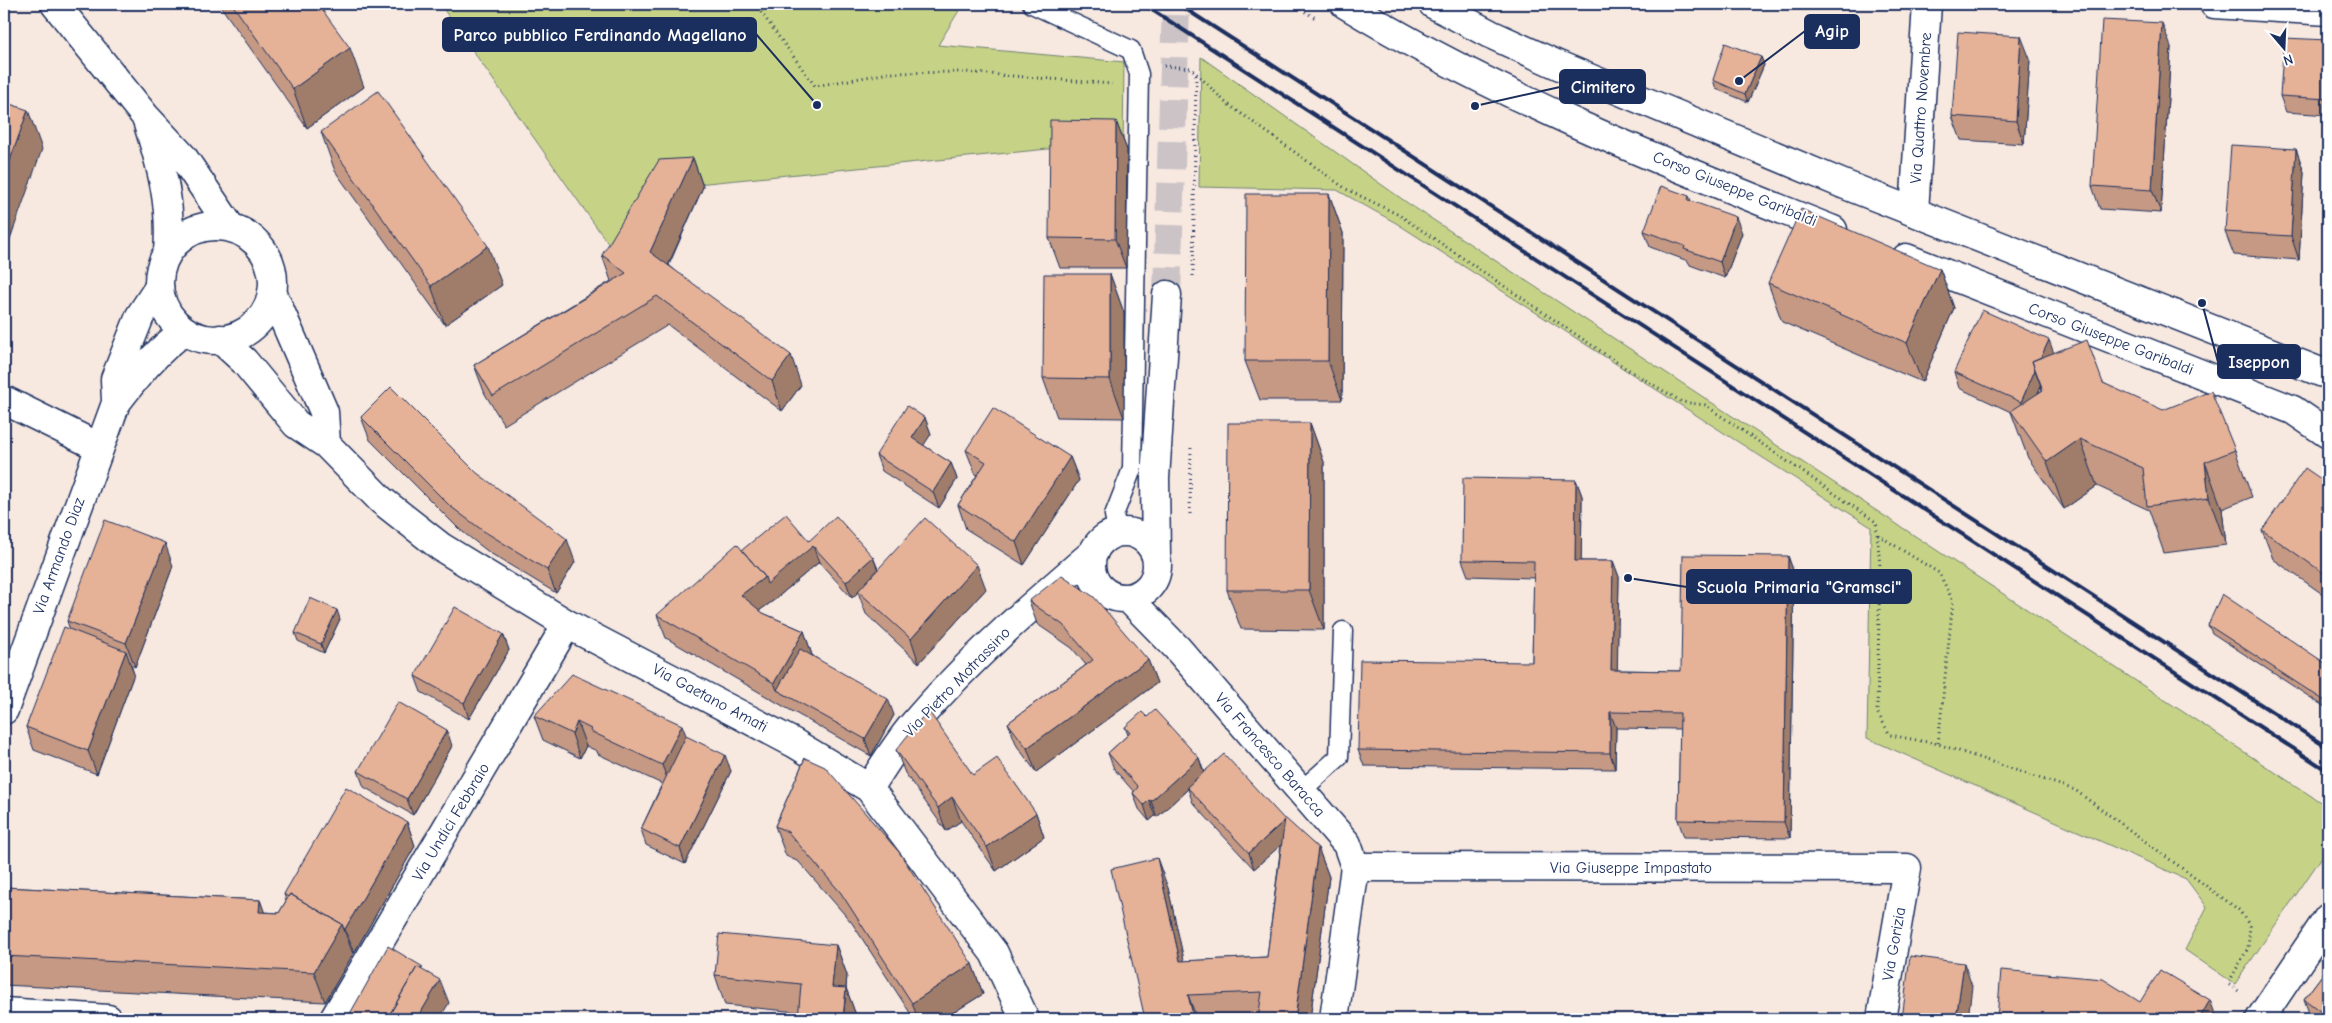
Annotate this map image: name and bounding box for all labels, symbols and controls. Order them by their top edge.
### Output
callout: Agip [1805,15,1859,48]
callout: Parco pubblico Ferdinando Magellano [443,18,756,51]
text: Agip [1815,21,1849,42]
north arrow [2260,22,2310,72]
text: Parco pubblico Ferdinando Magellano [453,25,747,46]
street label: Via Quattro Novembre [1907,32,1935,184]
text: N [2281,50,2295,69]
callout: Cimitero [1560,70,1645,103]
text: Cimitero [1571,77,1635,98]
street label: Corso Giuseppe Garibaldi [1650,148,1820,230]
street label: Corso Giuseppe Garibaldi [2026,299,2196,379]
callout: Iseppon [2218,345,2300,378]
text: Iseppon [2228,352,2290,373]
street label: Via Armando Diaz [30,495,89,617]
callout: Scuola Primaria "Gramsci" [1687,570,1911,603]
text: Scuola Primaria "Gramsci" [1697,577,1901,598]
street label: Via Pietro Motrassino [900,623,1014,741]
street label: Via Gaetano Amati [649,660,771,736]
street label: Via Francesco Baracca [1211,689,1329,821]
street label: Via Undici Febbraio [409,760,493,884]
street label: Via Giuseppe Impastato [1550,859,1712,877]
street label: Via Gorizia [1879,906,1909,982]

